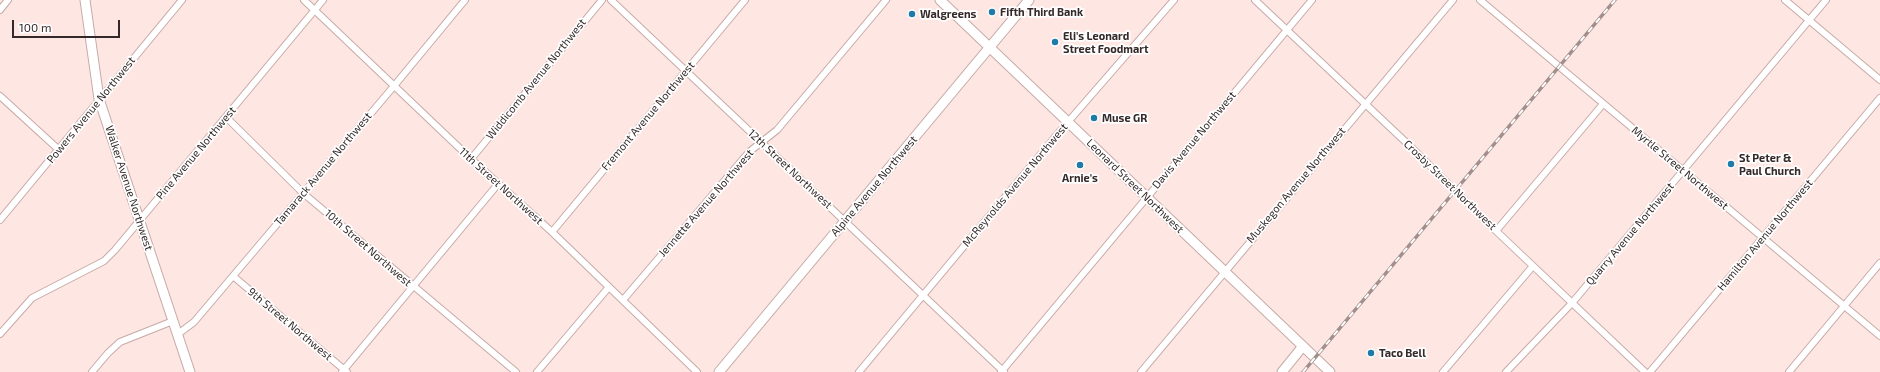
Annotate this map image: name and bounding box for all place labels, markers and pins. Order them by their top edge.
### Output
place label: Fifth Third Bank [1000,5,1083,19]
place label: Walgreens [920,7,976,21]
marker: Fifth Third Bank [987,7,997,17]
marker: Walgreens [907,9,917,19]
place label: Eli's Leonard Street Foodmart [1063,29,1148,55]
marker: Eli's Leonard Street Foodmart [1050,37,1060,47]
place label: Muse GR [1102,111,1147,125]
marker: Muse GR [1089,113,1099,123]
place label: St Peter & Paul Church [1739,151,1801,177]
marker: St Peter & Paul Church [1726,159,1736,169]
marker: Arnie's [1075,160,1085,170]
place label: Arnie's [1062,171,1098,185]
place label: Taco Bell [1379,346,1426,360]
marker: Taco Bell [1366,348,1376,358]

